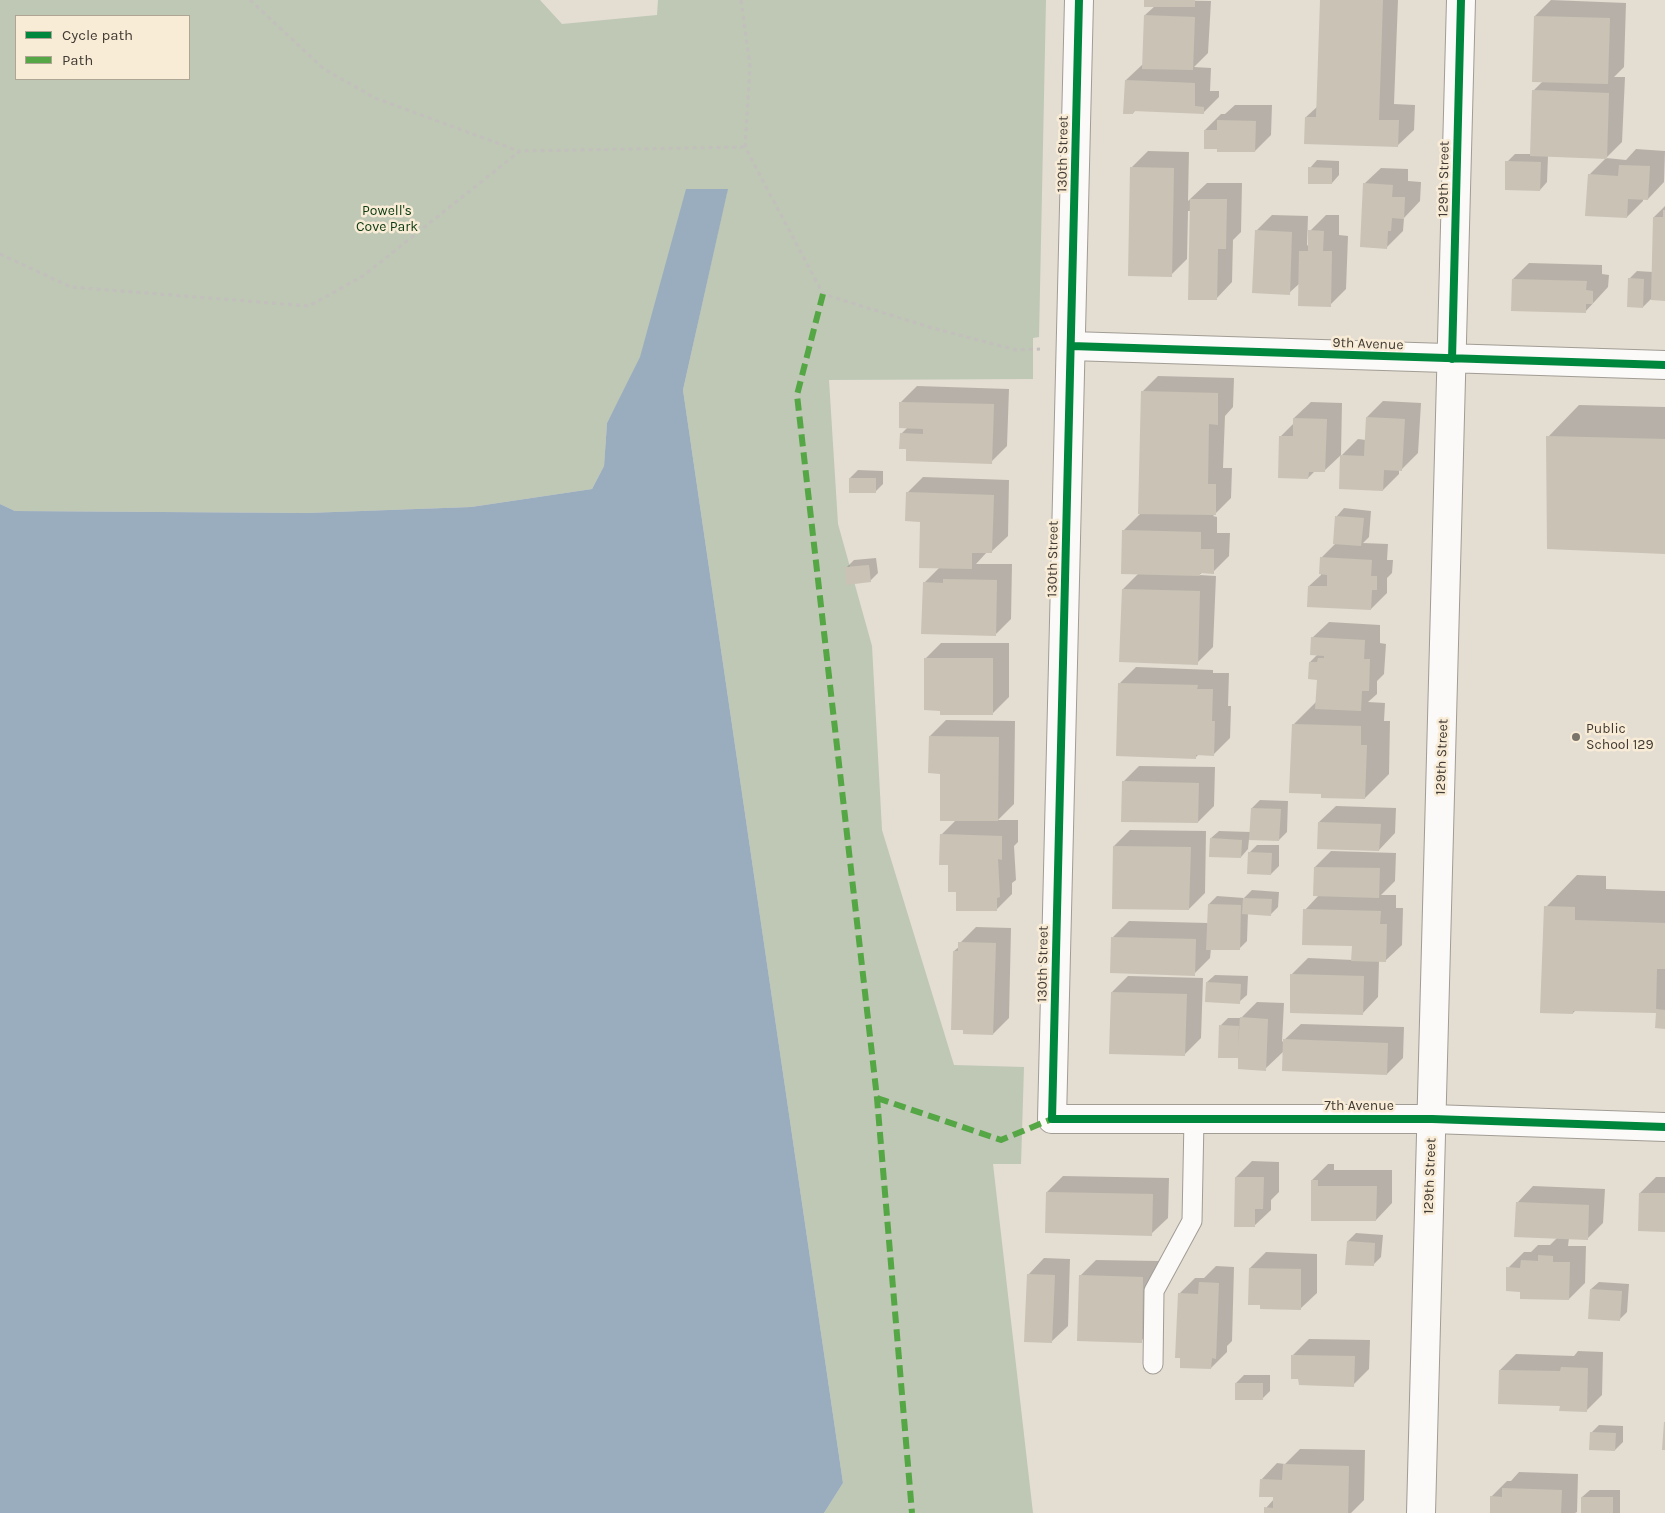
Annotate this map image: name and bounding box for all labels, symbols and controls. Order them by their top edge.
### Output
legend [15,15,190,80]
text: Cycle path [62,26,133,44]
text: Path [62,51,93,69]
street label: 130th Street [1054,116,1072,192]
street label: 129th Street [1435,141,1453,217]
park label: Powell's Cove Park [356,203,418,236]
street label: 9th Avenue [1332,334,1404,354]
street label: 130th Street [1044,521,1062,597]
street label: 129th Street [1432,719,1452,795]
place label: Public School 129 [1586,721,1654,754]
marker: Public School 129 [1570,731,1582,743]
street label: 130th Street [1034,926,1052,1002]
street label: 7th Avenue [1324,1098,1394,1114]
street label: 129th Street [1420,1138,1440,1214]

